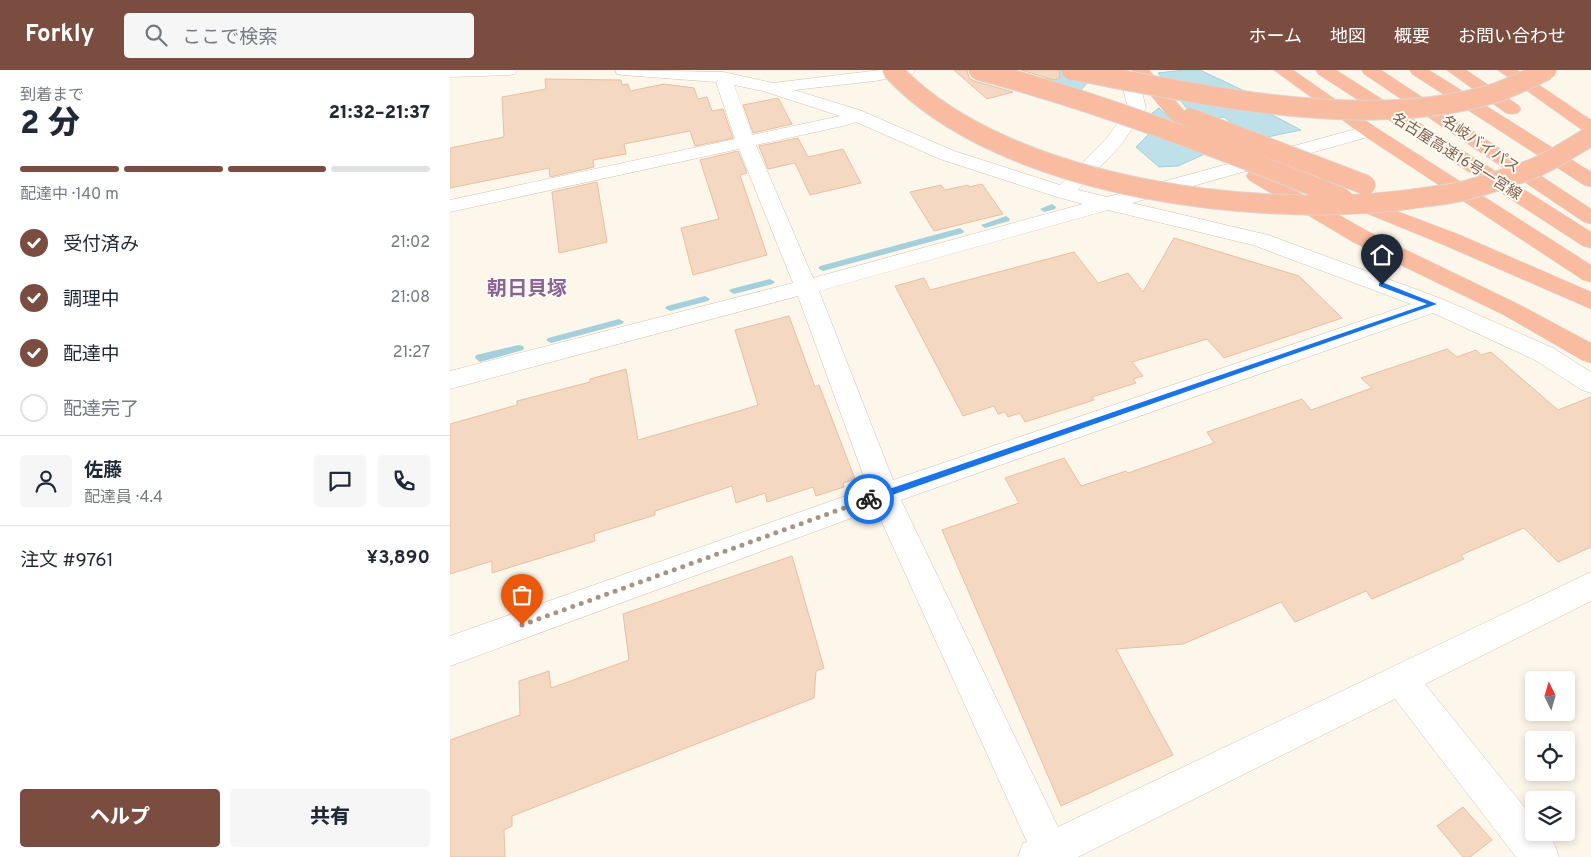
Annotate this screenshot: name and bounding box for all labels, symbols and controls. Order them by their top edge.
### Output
search box [124,13,474,58]
text: Forkly [25,20,94,50]
icon: search [142,21,170,49]
text: ここで検索 [182,26,277,50]
text: ホーム [1249,26,1302,49]
text: 地図 [1330,26,1366,49]
text: 概要 [1394,26,1430,49]
text: お問い合わせ [1458,26,1566,49]
text: 到着まで [20,86,84,106]
text: 21:32–21:37 [328,101,430,125]
text: 2 分 [20,105,80,145]
street label: 名古屋高速16号一宮線 [1388,110,1525,205]
street label: 名岐バイパス [1438,112,1523,178]
text: 配達中 · 140 m [20,185,119,205]
icon: check [20,229,48,257]
text: 受付済み [63,233,139,257]
text: 21:02 [391,233,430,253]
pin [1361,234,1403,285]
icon: home [1368,241,1396,269]
district label: 朝日貝塚 [487,277,567,303]
icon: check [20,284,48,312]
text: 調理中 [63,288,120,312]
text: 21:08 [391,288,430,308]
icon: check [20,339,48,367]
text: 配達中 [63,343,120,367]
text: 21:27 [393,343,430,363]
text: 配達完了 [63,398,139,422]
button: person [20,455,72,507]
button: chat [314,455,366,507]
button: phone [378,455,430,507]
text: 佐藤 [84,459,122,483]
courier [844,474,894,524]
icon: bike [855,485,883,513]
text: 配達員 · 4.4 [84,488,163,508]
text: ¥3,890 [367,546,430,570]
text: 注文 #9761 [20,549,114,573]
pin [501,574,543,625]
icon: bag [508,581,536,609]
north arrow [1525,671,1575,721]
map controls [1525,671,1575,841]
button: locate [1525,731,1575,781]
button: ヘルプ [20,789,220,847]
button: 共有 [230,789,430,847]
button: layers [1525,791,1575,841]

